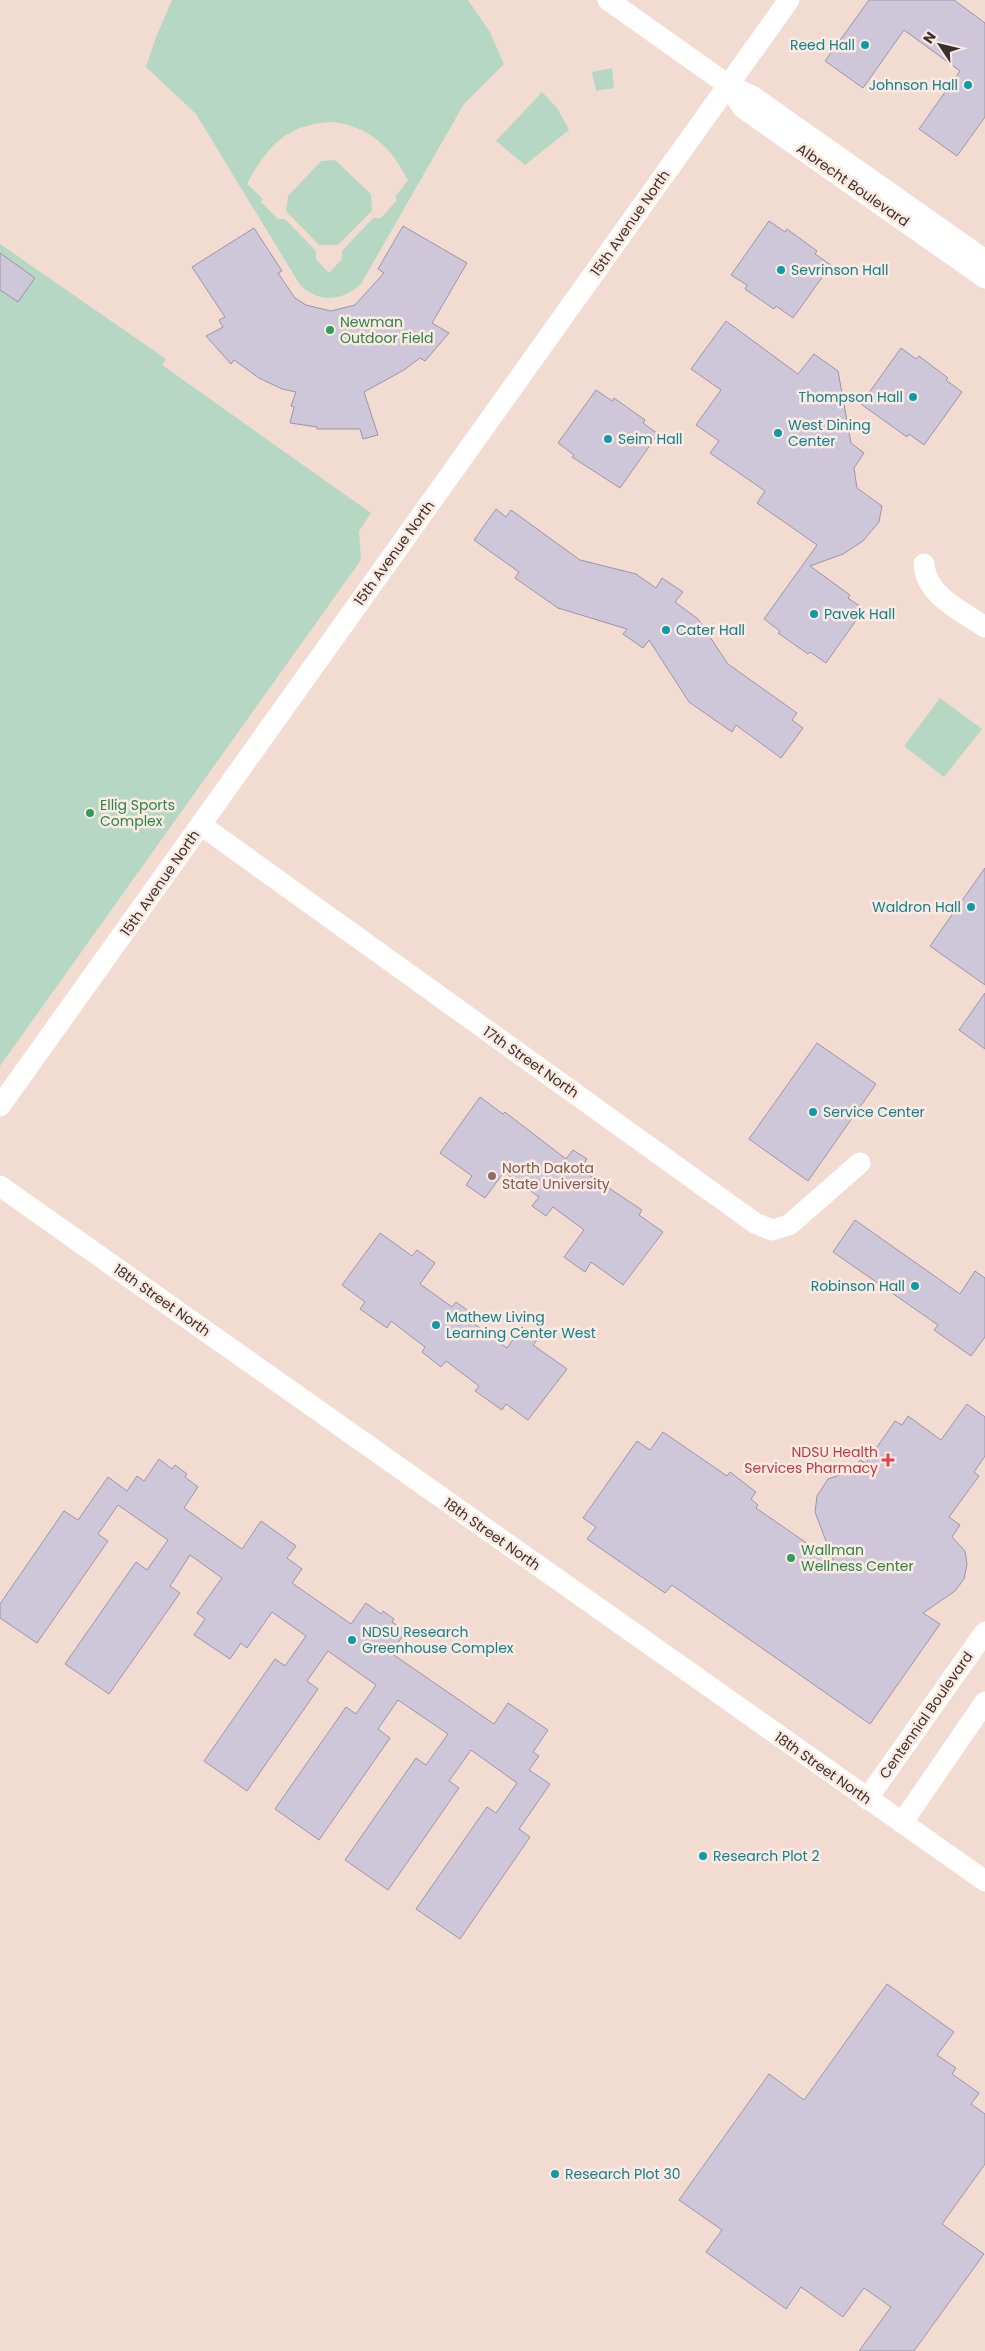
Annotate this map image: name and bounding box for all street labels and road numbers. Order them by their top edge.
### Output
street label: Albrecht Boulevard [793,139,913,231]
street label: 15th Avenue North [586,166,674,280]
street label: 15th Avenue North [349,496,439,610]
street label: 15th Avenue North [116,826,204,940]
street label: 17th Street North [479,1021,583,1103]
street label: 18th Street North [110,1259,214,1341]
street label: 18th Street North [440,1493,544,1575]
street label: Centennial Boulevard [875,1647,977,1783]
street label: 18th Street North [771,1727,875,1809]

